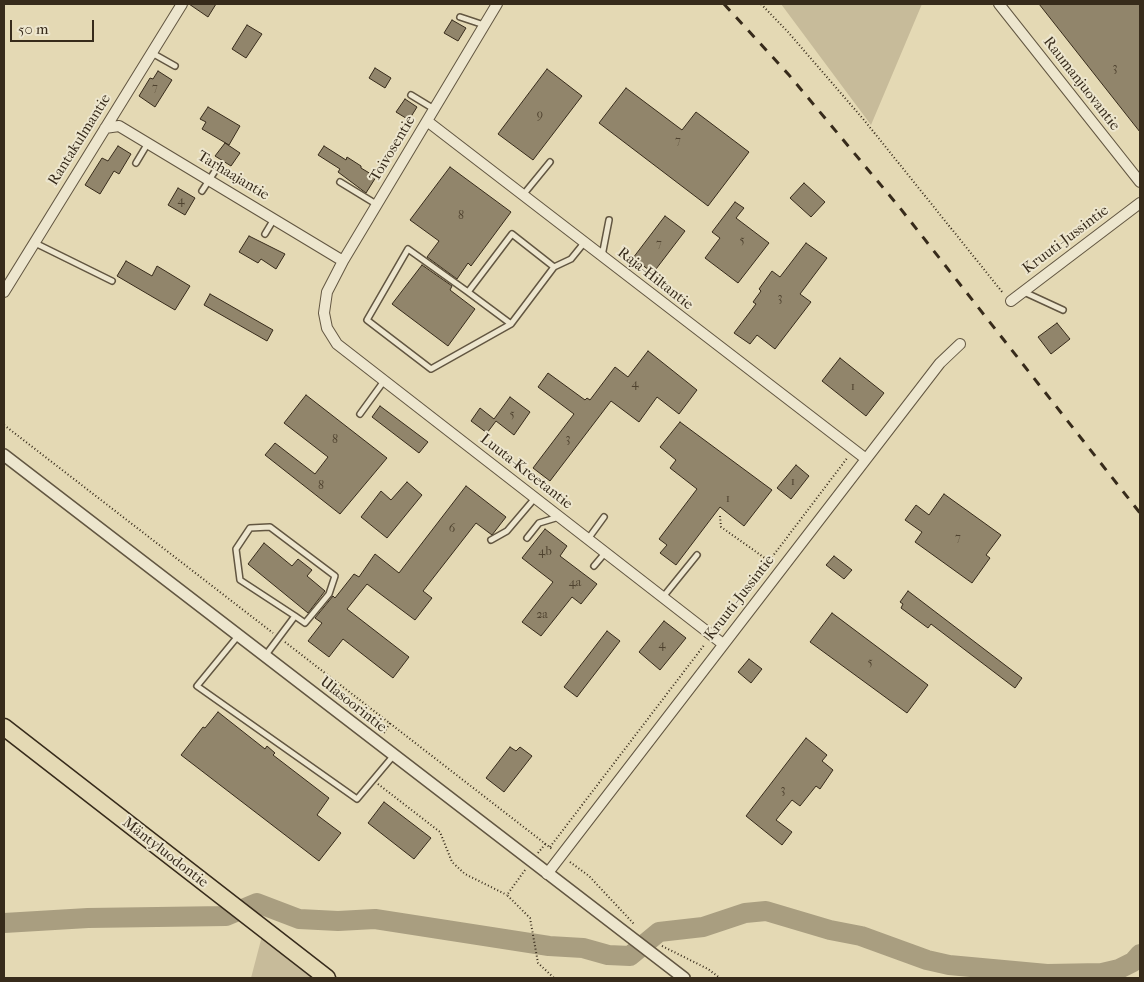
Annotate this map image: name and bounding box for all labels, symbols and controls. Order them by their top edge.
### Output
scale bar [12,10,96,42]
text: 50 m [18,20,48,38]
street label: Raumanjuovantie [1039,33,1123,135]
house number: 3 [1113,61,1117,75]
house number: 7 [152,81,158,95]
street label: Rantakulmantie [45,91,115,189]
house number: 9 [537,108,543,122]
street label: Toivosentie [366,113,420,185]
house number: 7 [675,134,681,148]
street label: Tarhaajantie [194,147,272,205]
house number: 4 [177,194,185,208]
street label: Kruuti-Jussintie [1019,202,1113,278]
house number: 8 [458,209,464,223]
house number: 5 [739,234,745,248]
house number: 7 [656,237,662,251]
street label: Raja-Hiltantie [614,244,696,314]
house number: 3 [778,291,782,305]
house number: 4 [631,377,639,391]
house number: 1 [851,380,855,394]
house number: 5 [509,408,515,422]
street label: Luuta-Kreetantie [476,430,576,514]
house number: 3 [566,432,570,446]
house number: 8 [332,433,338,447]
house number: 1 [791,475,795,489]
house number: 8 [318,479,324,493]
house number: 1 [726,492,730,506]
house number: 6 [449,522,455,536]
house number: 7 [955,531,961,545]
house number: 4b [538,545,552,559]
street label: Kruuti-Jussintie [701,552,779,644]
house number: 4a [569,576,581,590]
house number: 2a [536,608,548,622]
house number: 4 [658,638,666,652]
house number: 5 [867,656,873,670]
street label: Ulasoorintie [316,673,390,737]
house number: 3 [781,783,785,797]
street label: Mäntyluodontie [118,814,212,892]

